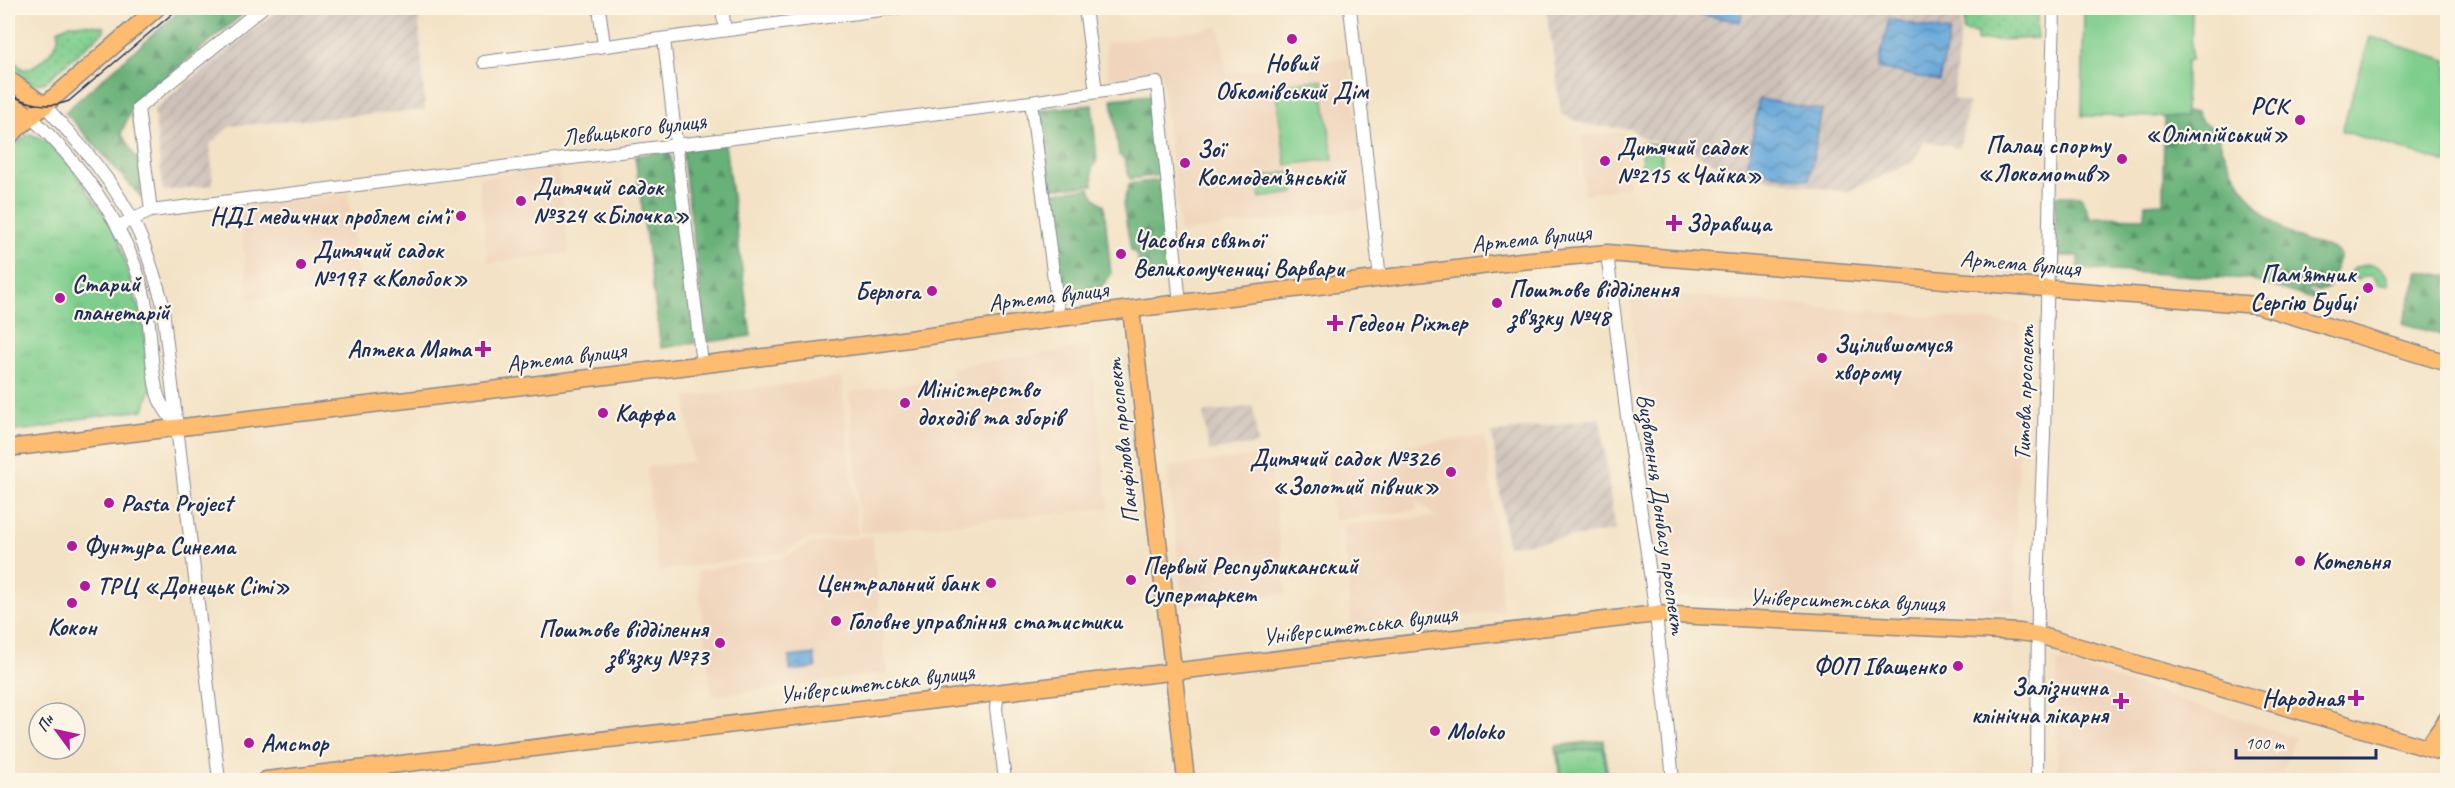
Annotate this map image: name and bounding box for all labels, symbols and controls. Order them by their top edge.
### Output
marker: Новий Обкомівський Дім [1285,32,1299,46]
place label: Новий Обкомівський Дім [1216,48,1370,106]
place label: РСК «Олімпійський» [2145,91,2292,149]
street label: Левицького вулиця [560,105,709,153]
marker: РСК «Олімпійський» [2293,113,2307,127]
place label: Палац спорту «Локомотив» [1978,130,2113,188]
place label: Дитячий садок №215 «Чайка» [1617,132,1762,190]
place label: Зої Космодем’янській [1197,134,1347,192]
marker: Палац спорту «Локомотив» [2115,152,2129,166]
marker: Дитячий садок №215 «Чайка» [1598,154,1612,168]
marker: Зої Космодем’янській [1178,156,1192,170]
place label: Дитячий садок №324 «Білочка» [533,172,689,230]
marker: Дитячий садок №324 «Білочка» [514,194,528,208]
place label: НДІ медичних проблем сім'ї [210,201,455,231]
place label: Здравица [1686,208,1773,238]
marker: НДІ медичних проблем сім'ї [454,209,468,223]
marker: Здравица [1667,216,1681,230]
street label: Артема вулиця [1470,217,1594,259]
place label: Часовня святої Великомучениці Варвари [1133,225,1346,283]
place label: Дитячий садок №197 «Колобок» [313,235,468,293]
street label: Артема вулиця [1959,243,2083,283]
marker: Часовня святої Великомучениці Варвари [1114,247,1128,261]
marker: Дитячий садок №197 «Колобок» [294,257,308,271]
place label: Пам'ятник Сергію Бубці [2250,259,2359,317]
place label: Старий планетарій [72,269,171,327]
street label: Артема вулиця [987,274,1111,318]
place label: Поштове відділення зв'язку №48 [1506,274,1680,333]
place label: Берлога [855,276,922,306]
marker: Пам'ятник Сергію Бубці [2361,281,2375,295]
marker: Берлога [925,284,939,298]
marker: Старий планетарій [53,291,67,305]
marker: Поштове відділення зв'язку №48 [1490,296,1504,310]
place label: Гедеон Ріхтер [1347,308,1469,338]
marker: Гедеон Ріхтер [1328,316,1342,330]
street label: Титова проспект [2007,323,2041,461]
place label: Зцілившомуся хворому [1834,329,1953,387]
place label: Аптека Мята [347,334,473,364]
street label: Артема вулиця [505,335,629,379]
marker: Аптека Мята [476,342,490,356]
marker: Зцілившомуся хворому [1815,351,1829,365]
street label: Панфілова проспект [1098,356,1146,525]
place label: Міністерство доходів та зборів [917,374,1069,432]
street label: Визволення Донбасу проспект [1629,392,1694,638]
marker: Міністерство доходів та зборів [898,396,912,410]
place label: Каффа [615,398,676,428]
marker: Каффа [596,406,610,420]
place label: Дитячий садок №326 «Золотий півник» [1250,443,1441,501]
marker: Дитячий садок №326 «Золотий півник» [1444,465,1458,479]
place label: Pasta Project [121,488,236,518]
marker: Pasta Project [102,496,116,510]
place label: Фунтура Синема [84,531,237,561]
marker: Фунтура Синема [65,539,79,553]
place label: Котельня [2312,546,2392,576]
place label: Первый Республиканский Супермаркет [1143,551,1360,609]
marker: Котельня [2293,554,2307,568]
place label: Центральний банк [816,568,981,598]
place label: ТРЦ «Донецьк Сіті» [97,571,290,601]
marker: Первый Республиканский Супермаркет [1124,573,1138,587]
marker: Центральний банк [984,576,998,590]
marker: ТРЦ «Донецьк Сіті» [78,579,92,593]
street label: Університетська вулиця [1749,582,1947,618]
marker: Кокон [65,596,79,610]
street label: Університетська вулиця [1261,598,1460,652]
place label: Головне управління статистики [848,606,1124,636]
place label: Кокон [48,612,98,642]
place label: Поштове відділення зв'язку №73 [539,614,710,673]
marker: Головне управління статистики [829,614,843,628]
marker: Поштове відділення зв'язку №73 [713,636,727,650]
place label: ФОП Іващенко [1814,651,1947,681]
street label: Університетська вулиця [778,656,977,710]
marker: ФОП Іващенко [1951,659,1965,673]
place label: Залізнична клінічна лікарня [1971,672,2109,730]
place label: Народная [2262,683,2345,713]
marker: Народная [2349,691,2363,705]
marker: Залізнична клінічна лікарня [2112,692,2130,710]
north arrow [27,701,87,761]
text: Пн [32,710,59,736]
place label: Moloko [1447,716,1506,746]
scale bar [2236,722,2376,760]
marker: Moloko [1428,724,1442,738]
place label: Амстор [261,728,330,758]
text: 100 m [2245,732,2286,754]
marker: Амстор [242,736,256,750]

